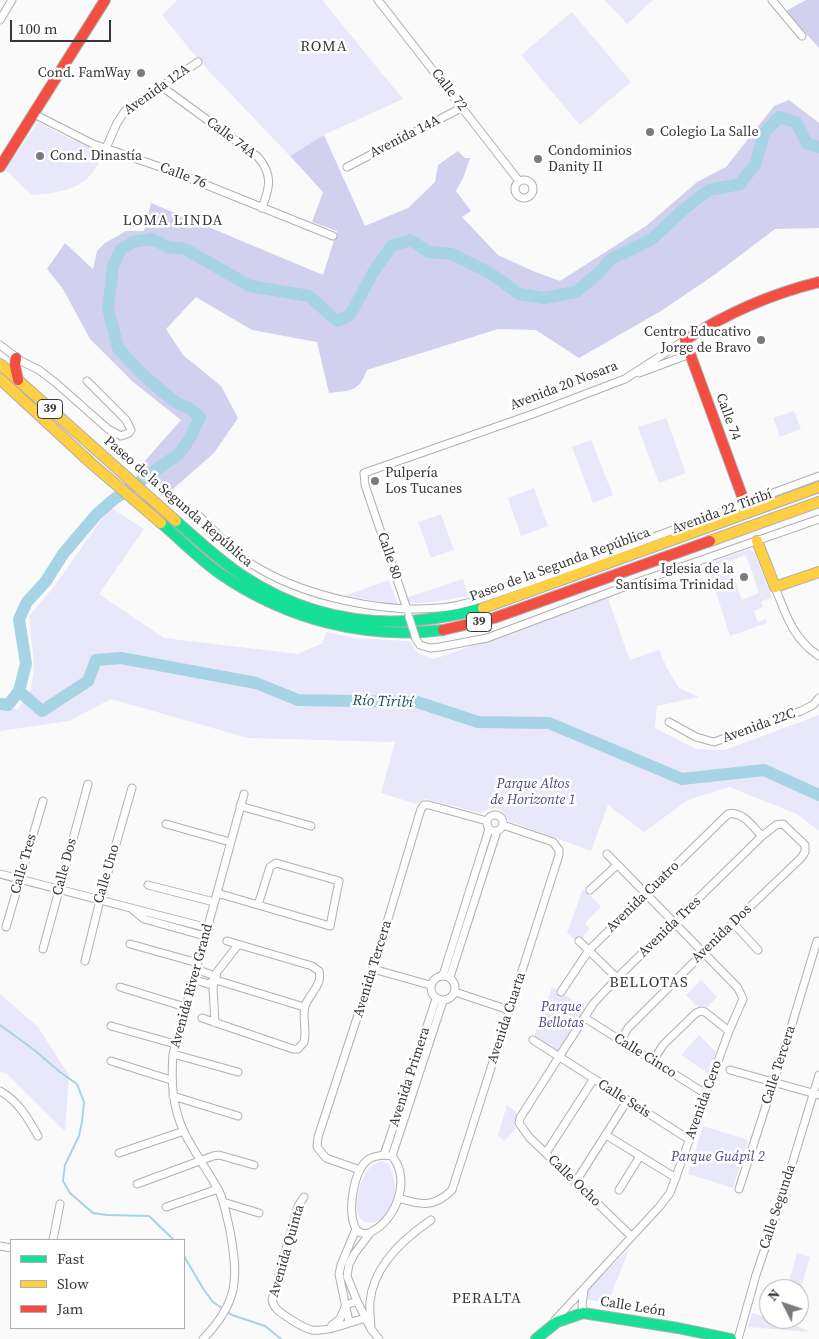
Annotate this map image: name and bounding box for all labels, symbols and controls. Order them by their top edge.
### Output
scale bar [12,10,114,42]
text: 100 m [18,18,58,39]
district label: ROMA [300,38,348,56]
street label: Avenida 12A [121,61,193,119]
place label: Cond. FamWay [38,65,131,81]
street label: Calle 72 [427,66,471,114]
marker: Cond. FamWay [135,67,147,79]
street label: Avenida 14A [367,112,443,162]
street label: Calle 74A [203,114,259,162]
place label: Colegio La Salle [660,124,759,140]
marker: Colegio La Salle [644,126,656,138]
place label: Condominios Danity II [548,143,632,176]
place label: Cond. Dinastía [50,148,142,164]
marker: Cond. Dinastía [34,150,46,162]
marker: Condominios Danity II [532,153,544,165]
street label: Calle 76 [157,159,209,193]
district label: LOMA LINDA [121,212,225,230]
place label: Centro Educativo Jorge de Bravo [644,324,751,357]
marker: Centro Educativo Jorge de Bravo [755,334,767,346]
street label: Avenida 20 Nosara [508,358,620,414]
street label: Calle 74 [712,391,744,443]
road number: 39 [38,399,62,418]
street label: Paseo de la Segunda República [100,433,256,571]
place label: Pulpería Los Tucanes [385,465,462,498]
marker: Pulpería Los Tucanes [369,475,381,487]
street label: Avenida 22 Tiribí [670,486,774,538]
street label: Paseo de la Segunda República [467,524,653,606]
street label: Calle 80 [373,530,405,582]
place label: Iglesia de la Santísima Trinidad [616,561,734,594]
marker: Iglesia de la Santísima Trinidad [738,571,750,583]
road number: 39 [466,612,492,632]
water label: Río Tiribí [352,692,414,712]
street label: Avenida 22C [720,705,798,747]
park label: Parque Altos de Horizonte 1 [490,776,576,809]
street label: Calle Tres [7,832,41,896]
street label: Calle Dos [49,837,81,897]
street label: Calle Uno [91,843,123,905]
street label: Avenida Cuatro [603,858,683,936]
street label: Avenida Tres [635,893,705,961]
street label: Avenida Dos [688,901,756,967]
street label: Avenida Tercera [350,918,396,1020]
street label: Avenida River Grand [167,922,217,1050]
street label: Avenida Cuarta [484,970,530,1066]
district label: BELLOTAS [608,974,690,992]
park label: Parque Bellotas [538,999,584,1032]
street label: Calle Tercera [758,1023,800,1107]
street label: Avenida Primera [386,1025,434,1129]
street label: Calle Cinco [611,1030,679,1082]
street label: Avenida Cero [682,1058,726,1142]
street label: Calle Seis [594,1076,654,1122]
park label: Parque Guápil 2 [671,1149,765,1165]
street label: Calle Ocho [544,1152,604,1210]
street label: Calle Segunda [756,1163,800,1251]
street label: Avenida Quinta [266,1203,308,1299]
legend [10,1239,185,1329]
text: Fast [57,1248,84,1269]
text: Slow [57,1273,89,1294]
north arrow [759,1279,809,1329]
text: N [763,1284,784,1305]
district label: PERALTA [451,1290,523,1308]
street label: Calle León [599,1294,667,1320]
text: Jam [57,1298,83,1319]

